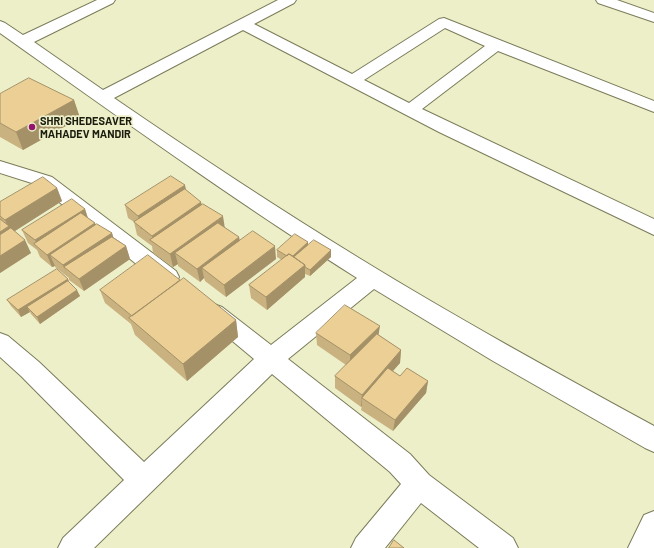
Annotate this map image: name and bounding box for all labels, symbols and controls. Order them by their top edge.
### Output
place label: SHRI SHEDESAVER MAHADEV MANDIR [40,114,132,140]
marker: SHRI SHEDESAVER MAHADEV MANDIR [27,122,37,132]

